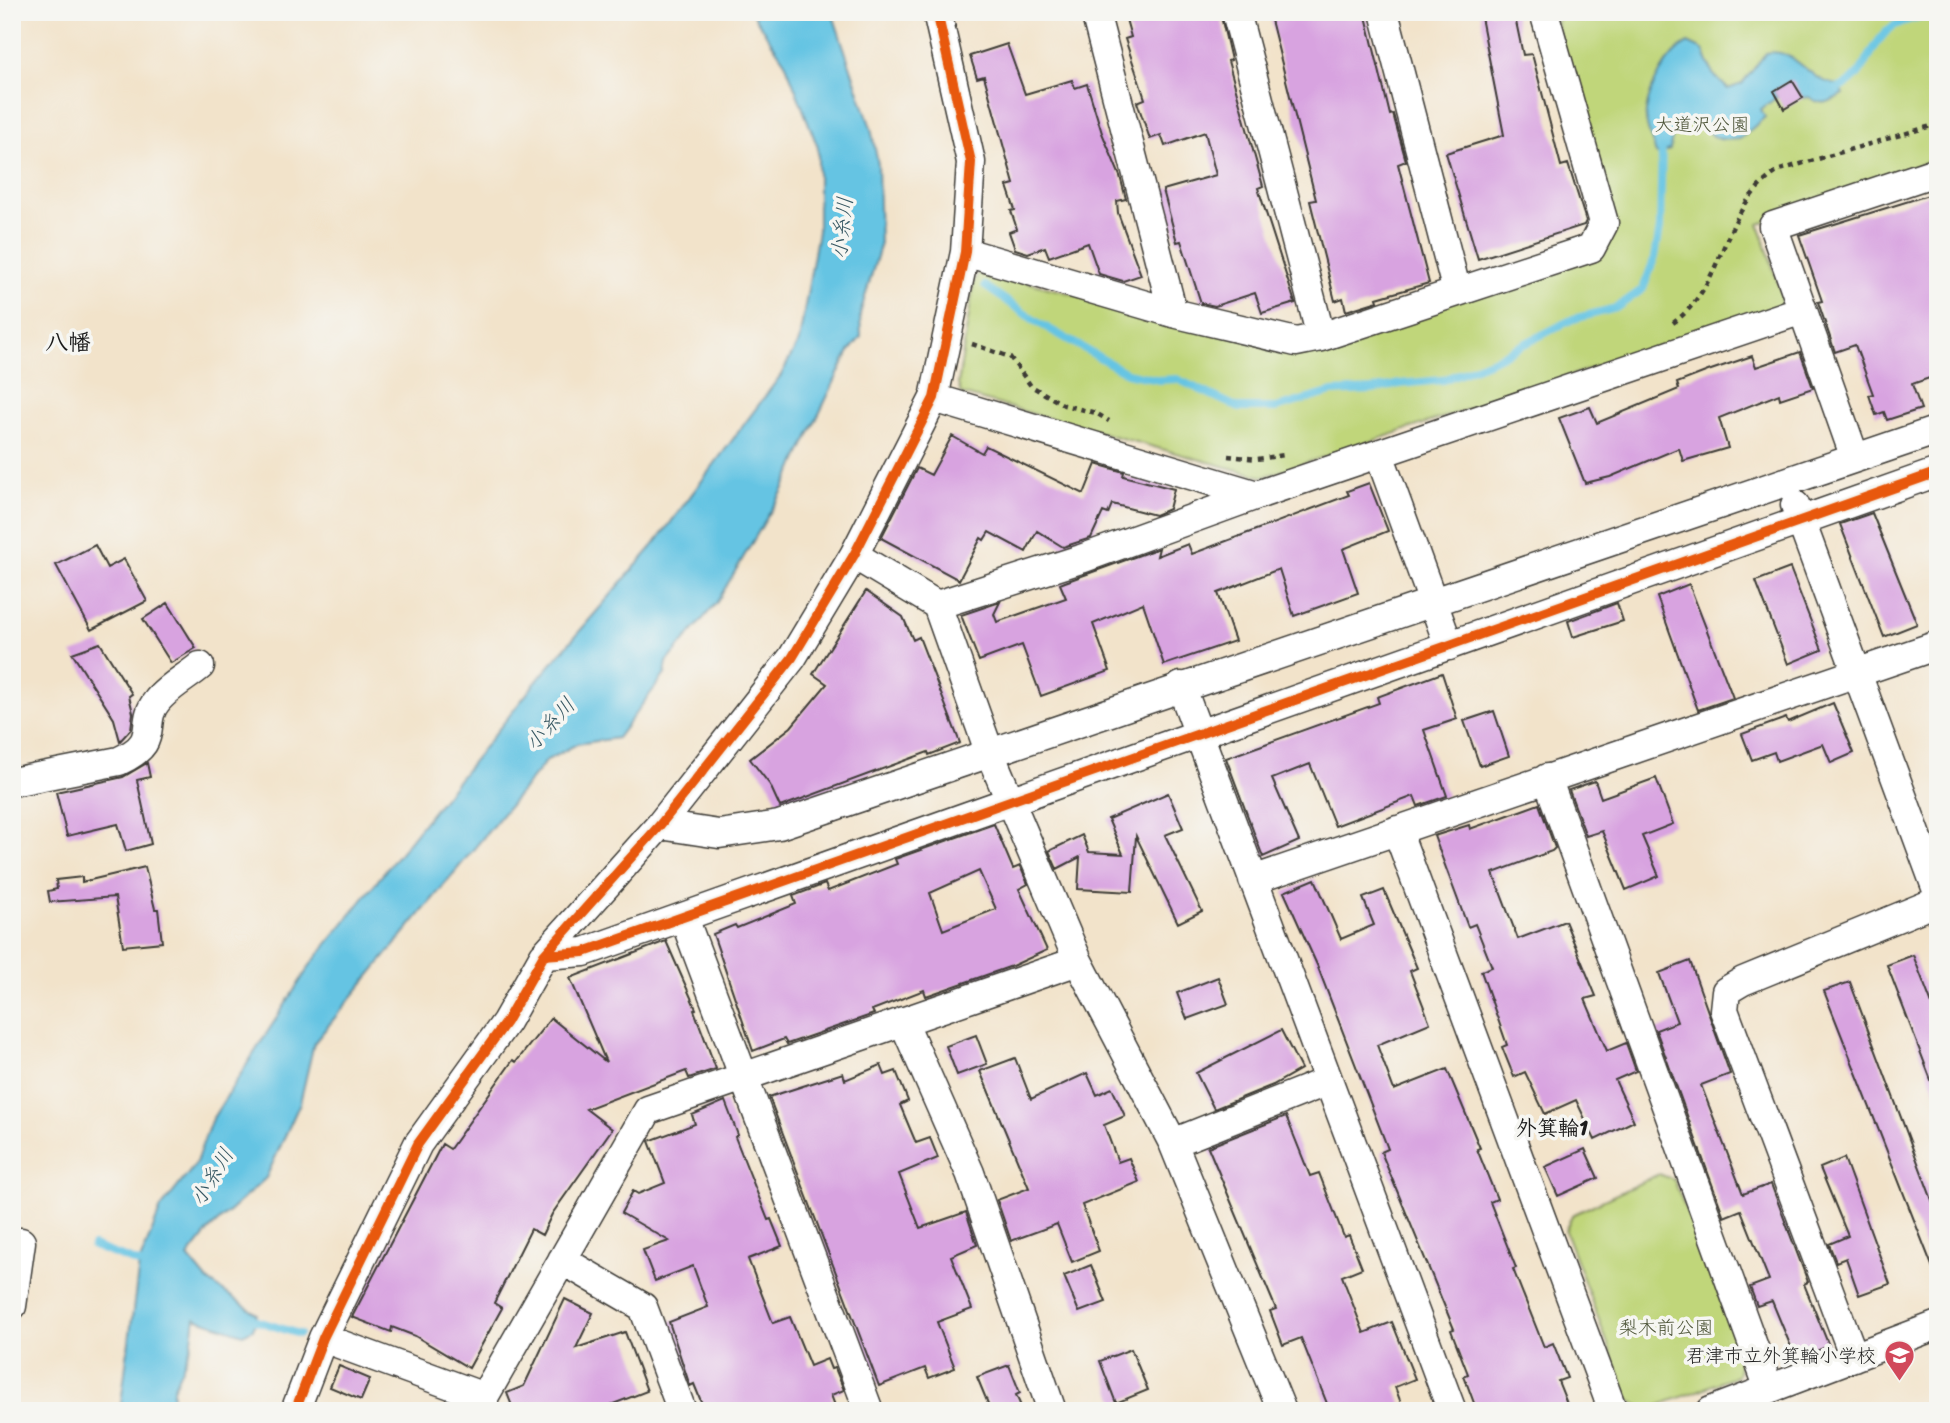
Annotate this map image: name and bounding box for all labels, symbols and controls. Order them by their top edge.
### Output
park label: 大道沢公園 [1654,108,1750,141]
water label: 小糸川 [820,195,864,261]
district label: 八幡 [45,322,91,363]
water label: 小糸川 [515,688,585,760]
district label: 外箕輪1 [1516,1109,1588,1147]
water label: 小糸川 [179,1140,245,1214]
park label: 梨木前公園 [1618,1311,1714,1344]
school or university icon: 君津市立外箕輪小学校 [1882,1338,1916,1382]
place label: 君津市立外箕輪小学校 [1686,1339,1876,1372]

